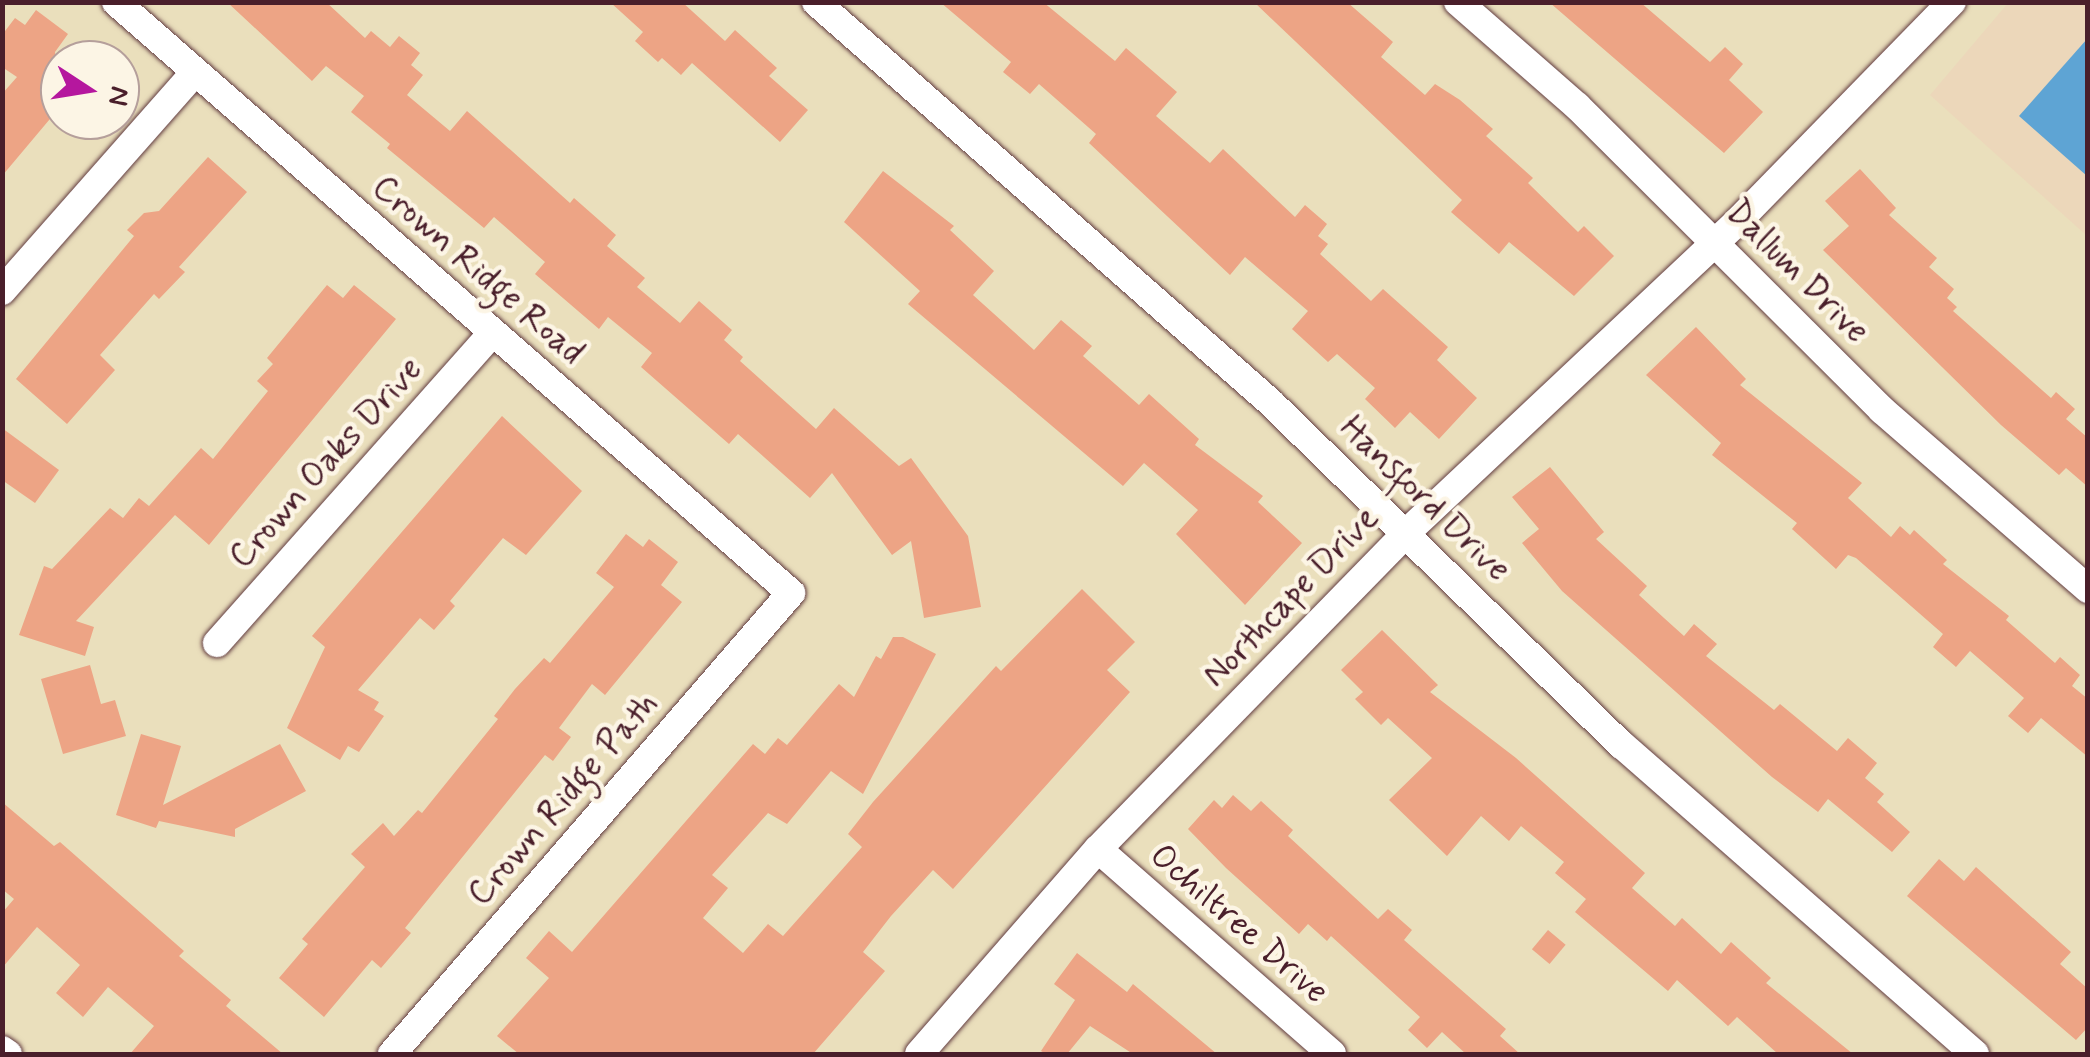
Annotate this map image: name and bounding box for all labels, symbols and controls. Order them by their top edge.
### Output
north arrow [40,40,140,140]
text: N [98,83,138,109]
street label: Crown Ridge Road [364,167,592,373]
street label: Dallum Drive [1717,192,1877,352]
street label: Crown Oaks Drive [221,350,431,576]
street label: Hansford Drive [1332,408,1518,590]
street label: Northcape Drive [1196,499,1386,695]
street label: Crown Ridge Path [461,686,665,912]
street label: Ochiltree Drive [1141,835,1337,1013]

